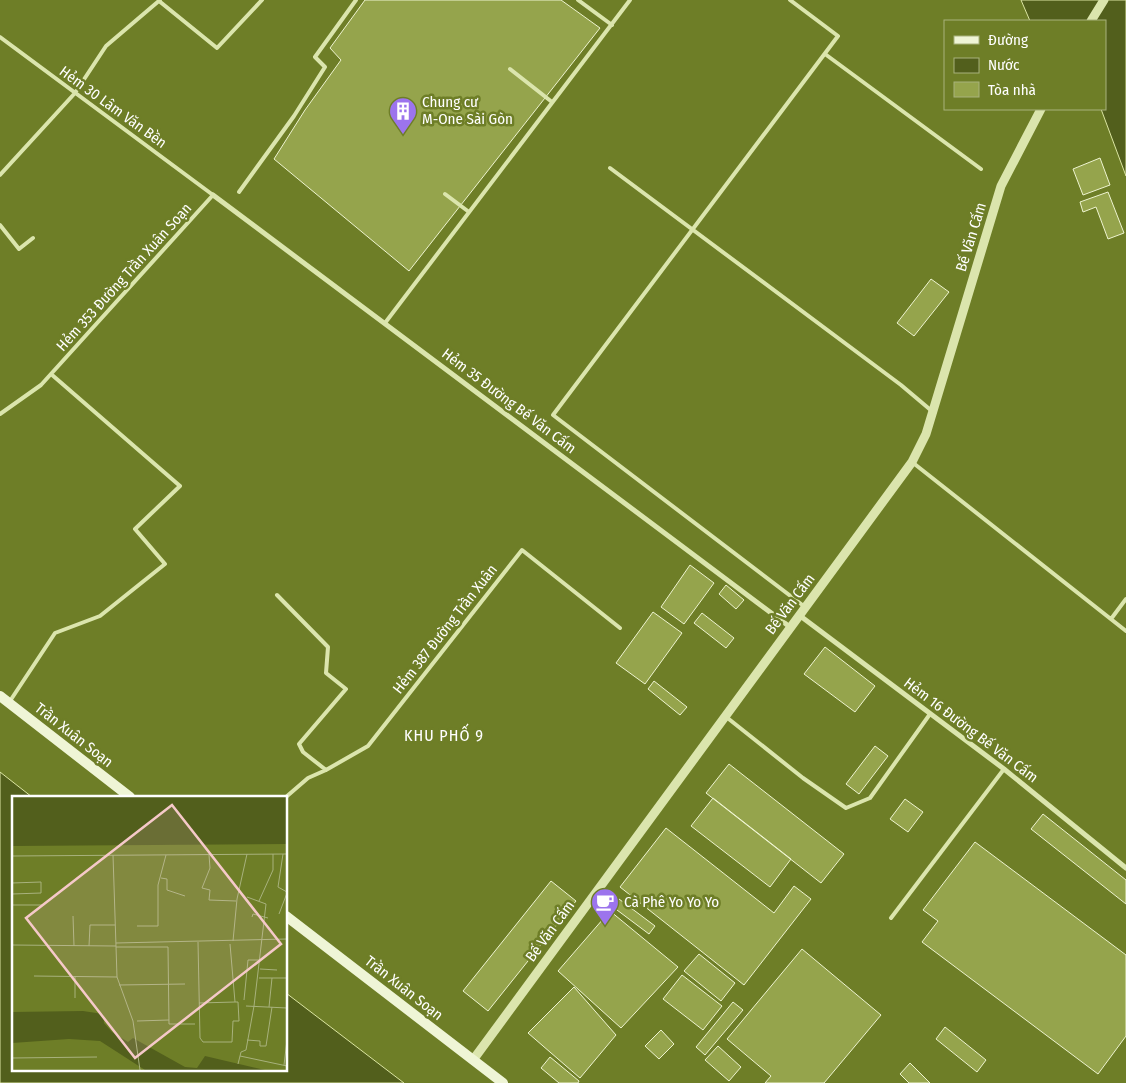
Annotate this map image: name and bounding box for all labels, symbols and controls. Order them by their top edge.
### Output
legend [944,20,1106,110]
text: Đường [988,31,1028,49]
text: Nước [988,56,1020,74]
street label: Hẻm 30 Lâm Văn Bền [56,62,170,152]
text: Tòa nhà [988,81,1036,99]
place label: Chung cư M-One Sài Gòn [422,93,513,128]
building icon: Chung cư M-One Sài Gòn [388,96,418,135]
street label: Hẻm 353 Đường Trần Xuân Soạn [53,199,195,355]
street label: Bế Văn Cấm [952,200,990,274]
street label: Hẻm 35 Đường Bế Văn Cấm [438,345,580,457]
street label: Hẻm 387 Đường Trần Xuân [389,561,501,697]
street label: Bế Văn Cấm [761,570,819,638]
street label: Hẻm 16 Đường Bế Văn Cấm [900,674,1042,786]
street label: Trần Xuân Soạn [31,699,117,771]
district label: KHU PHỐ 9 [404,723,484,745]
inset map [12,796,288,1070]
cafe icon: Cà Phê Yo Yo Yo [590,887,620,926]
place label: Cà Phê Yo Yo Yo [624,893,719,911]
street label: Bế Văn Cấm [522,897,578,965]
street label: Trần Xuân Soạn [361,952,447,1024]

